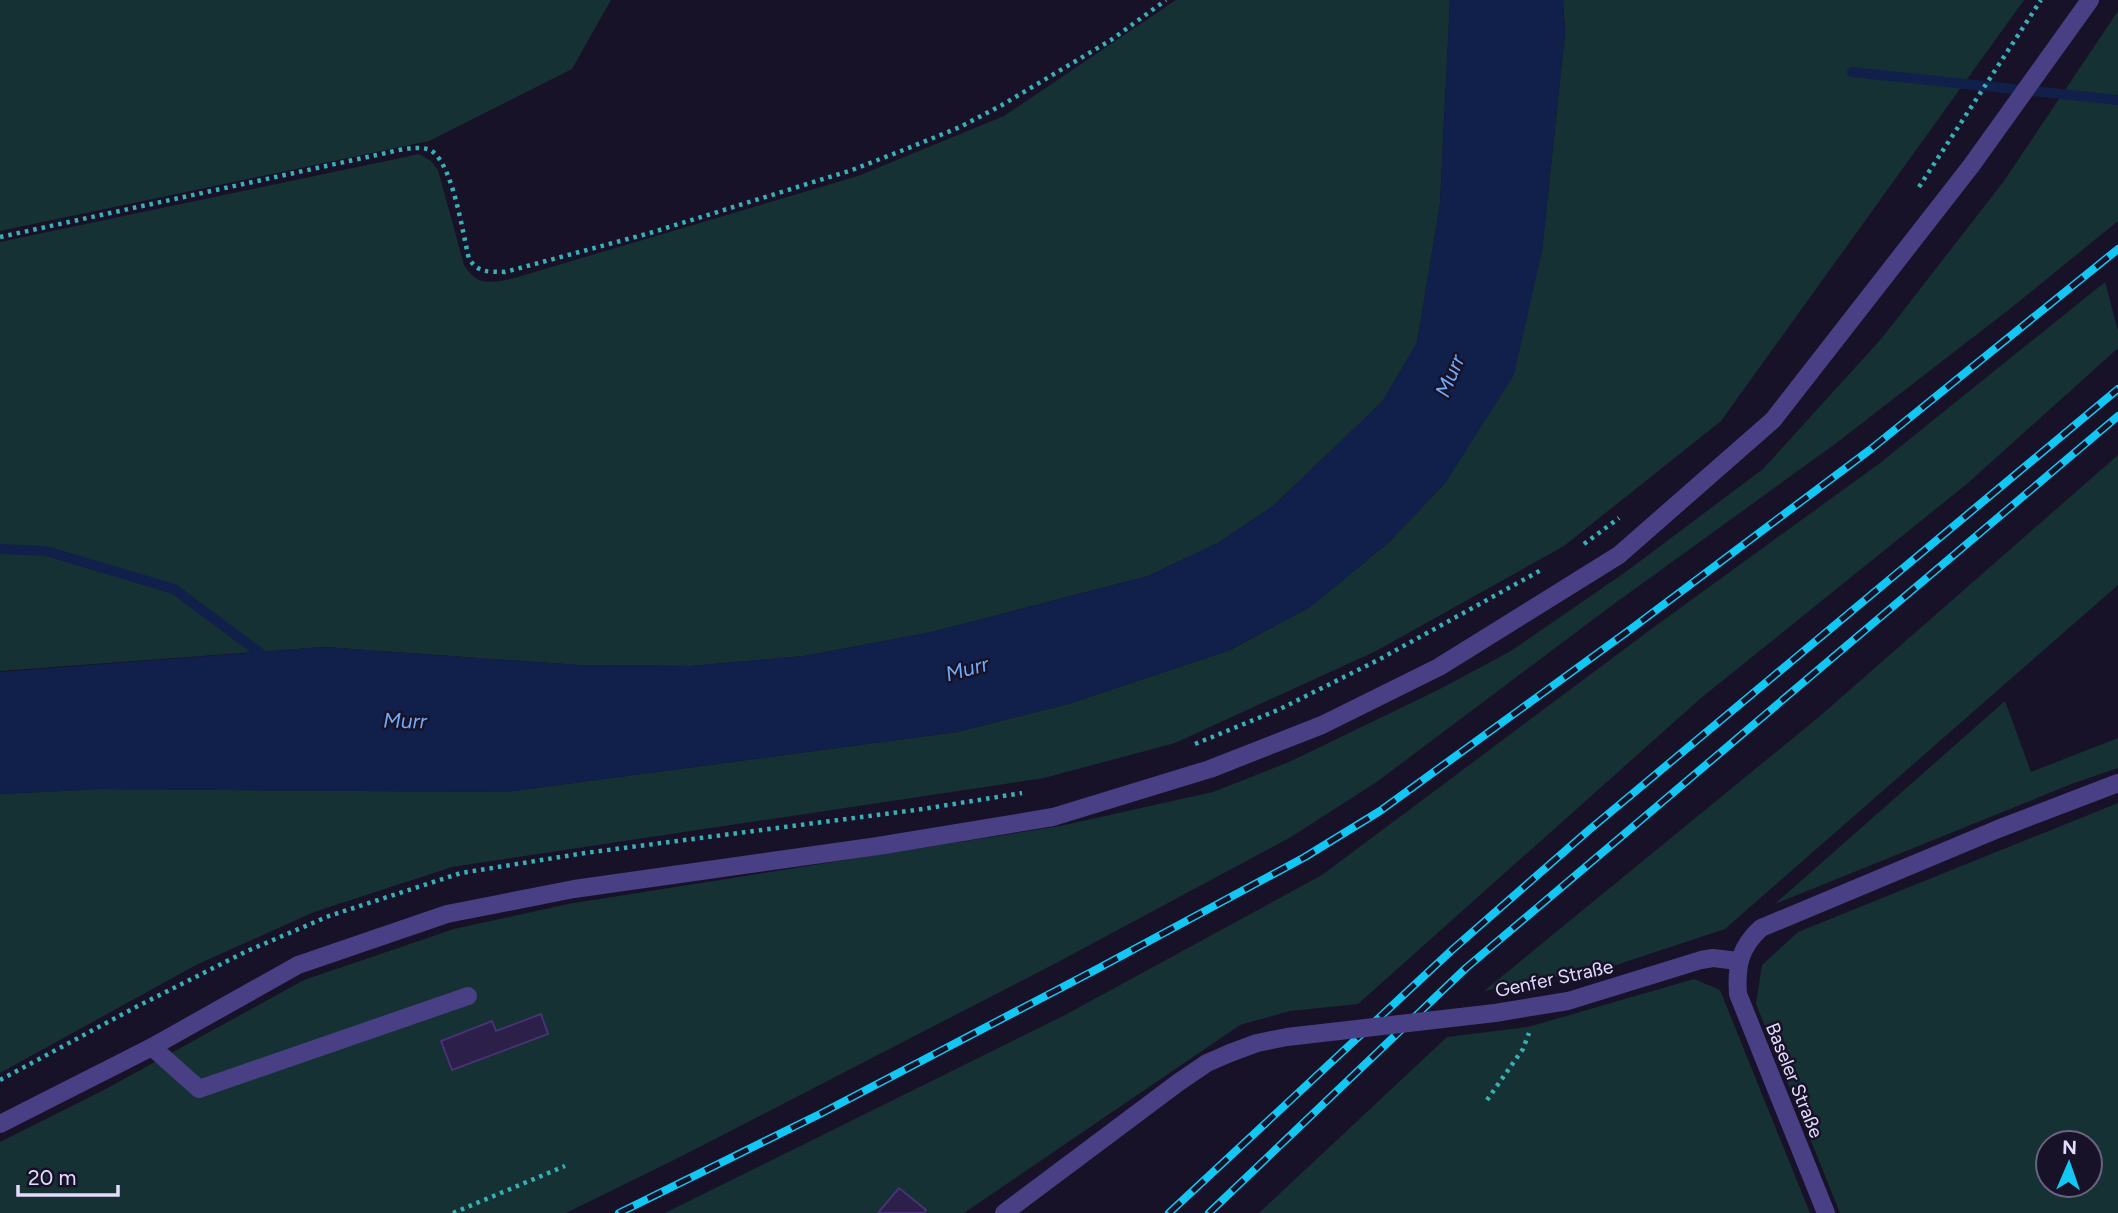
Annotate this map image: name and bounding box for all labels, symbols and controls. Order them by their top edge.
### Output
water label: Murr [1429,350,1470,401]
water label: Murr [942,651,992,686]
water label: Murr [383,708,428,733]
street label: Genfer Straße [1493,955,1615,1002]
street label: Baseler Straße [1761,1019,1828,1141]
north arrow [2034,1129,2104,1199]
text: N [2062,1136,2077,1159]
scale bar [18,1154,117,1198]
text: 20 m [28,1165,76,1190]

